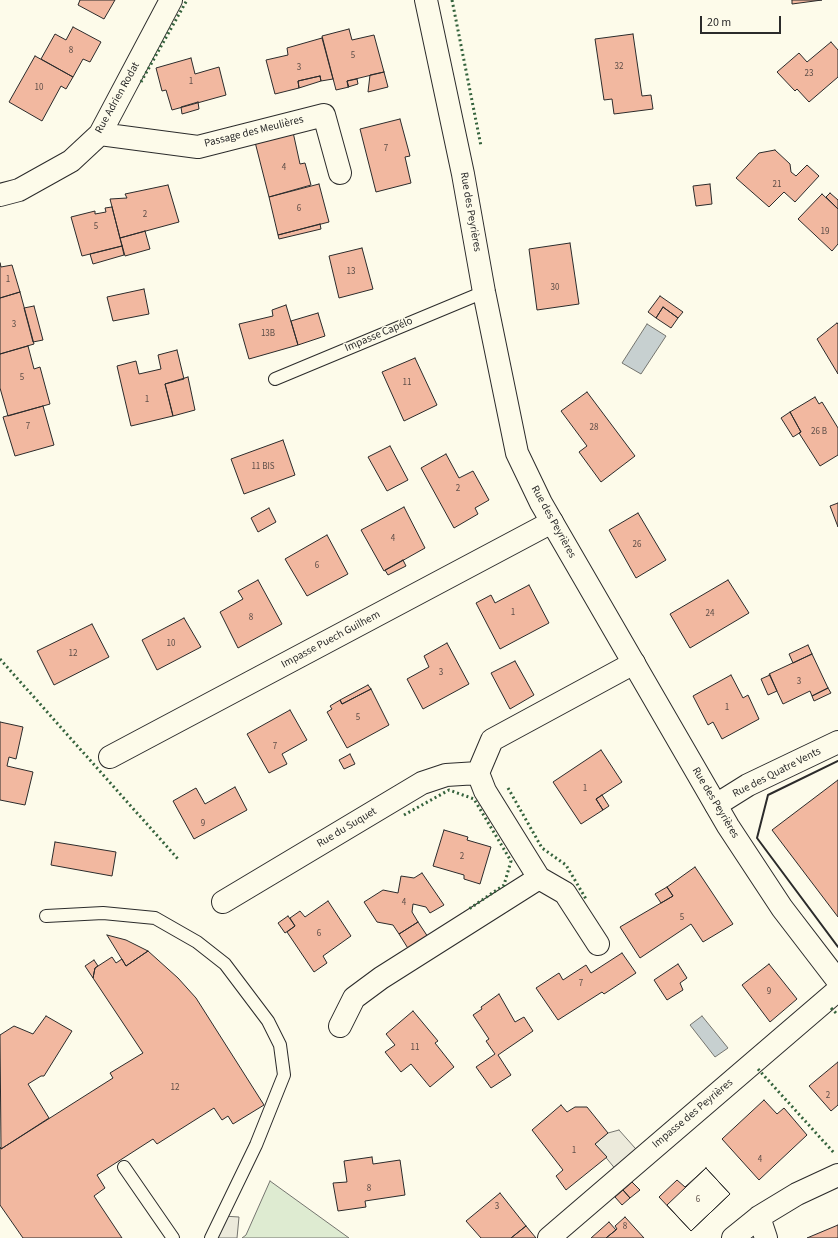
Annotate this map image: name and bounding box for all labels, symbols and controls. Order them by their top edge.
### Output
scale bar [702,8,783,34]
text: 20 m [707,14,731,31]
house number: 8 [69,46,73,56]
house number: 5 [351,51,355,61]
street label: Rue Adrien Rodat [93,60,143,136]
house number: 32 [615,62,623,72]
house number: 3 [297,63,301,73]
house number: 23 [805,69,813,79]
house number: 1 [189,77,193,87]
house number: 10 [35,83,43,93]
street label: Passage des Meulières [203,113,305,151]
house number: 7 [384,144,388,154]
house number: 4 [282,163,286,173]
street label: Rue des Peyrières [456,171,484,253]
house number: 21 [773,180,781,190]
house number: 6 [297,204,301,214]
house number: 2 [143,210,147,220]
house number: 5 [94,222,98,232]
house number: 19 [821,227,829,237]
house number: 13 [347,267,355,277]
house number: 1 [6,275,10,285]
house number: 30 [551,283,559,293]
street label: Impasse Capélo [343,315,415,355]
house number: 3 [12,320,16,330]
house number: 13B [261,329,275,339]
house number: 5 [20,373,24,383]
house number: 11 [403,378,411,388]
house number: 1 [145,395,149,405]
house number: 7 [26,422,30,432]
house number: 28 [590,423,598,433]
house number: 26 B [811,427,827,437]
house number: 11 BIS [251,462,275,472]
house number: 2 [456,484,460,494]
street label: Rue des Peyrières [528,484,578,560]
house number: 4 [391,534,395,544]
house number: 26 [633,540,641,550]
house number: 6 [315,561,319,571]
street label: Impasse Puech Guilhem [279,608,383,672]
house number: 1 [511,608,515,618]
house number: 24 [706,609,714,619]
house number: 8 [249,613,253,623]
house number: 10 [167,639,175,649]
house number: 12 [69,649,77,659]
house number: 3 [439,668,443,678]
house number: 3 [797,677,801,687]
house number: 1 [725,703,729,713]
house number: 5 [356,713,360,723]
house number: 7 [273,742,277,752]
street label: Rue des Quatre Vents [731,745,823,801]
street label: Rue des Peyrières [689,765,741,841]
house number: 1 [583,784,587,794]
street label: Rue du Suquet [315,805,379,851]
house number: 9 [201,819,205,829]
house number: 2 [460,852,464,862]
house number: 4 [402,898,406,908]
house number: 5 [680,913,684,923]
house number: 6 [317,929,321,939]
house number: 7 [579,979,583,989]
house number: 9 [767,987,771,997]
house number: 11 [411,1043,419,1053]
street label: Impasse des Peyrières [650,1076,736,1152]
house number: 12 [171,1083,179,1093]
house number: 2 [826,1091,830,1101]
house number: 1 [572,1146,576,1156]
house number: 4 [758,1155,762,1165]
house number: 8 [367,1184,371,1194]
house number: 6 [696,1195,700,1205]
house number: 3 [495,1202,499,1212]
house number: 8 [623,1222,627,1232]

